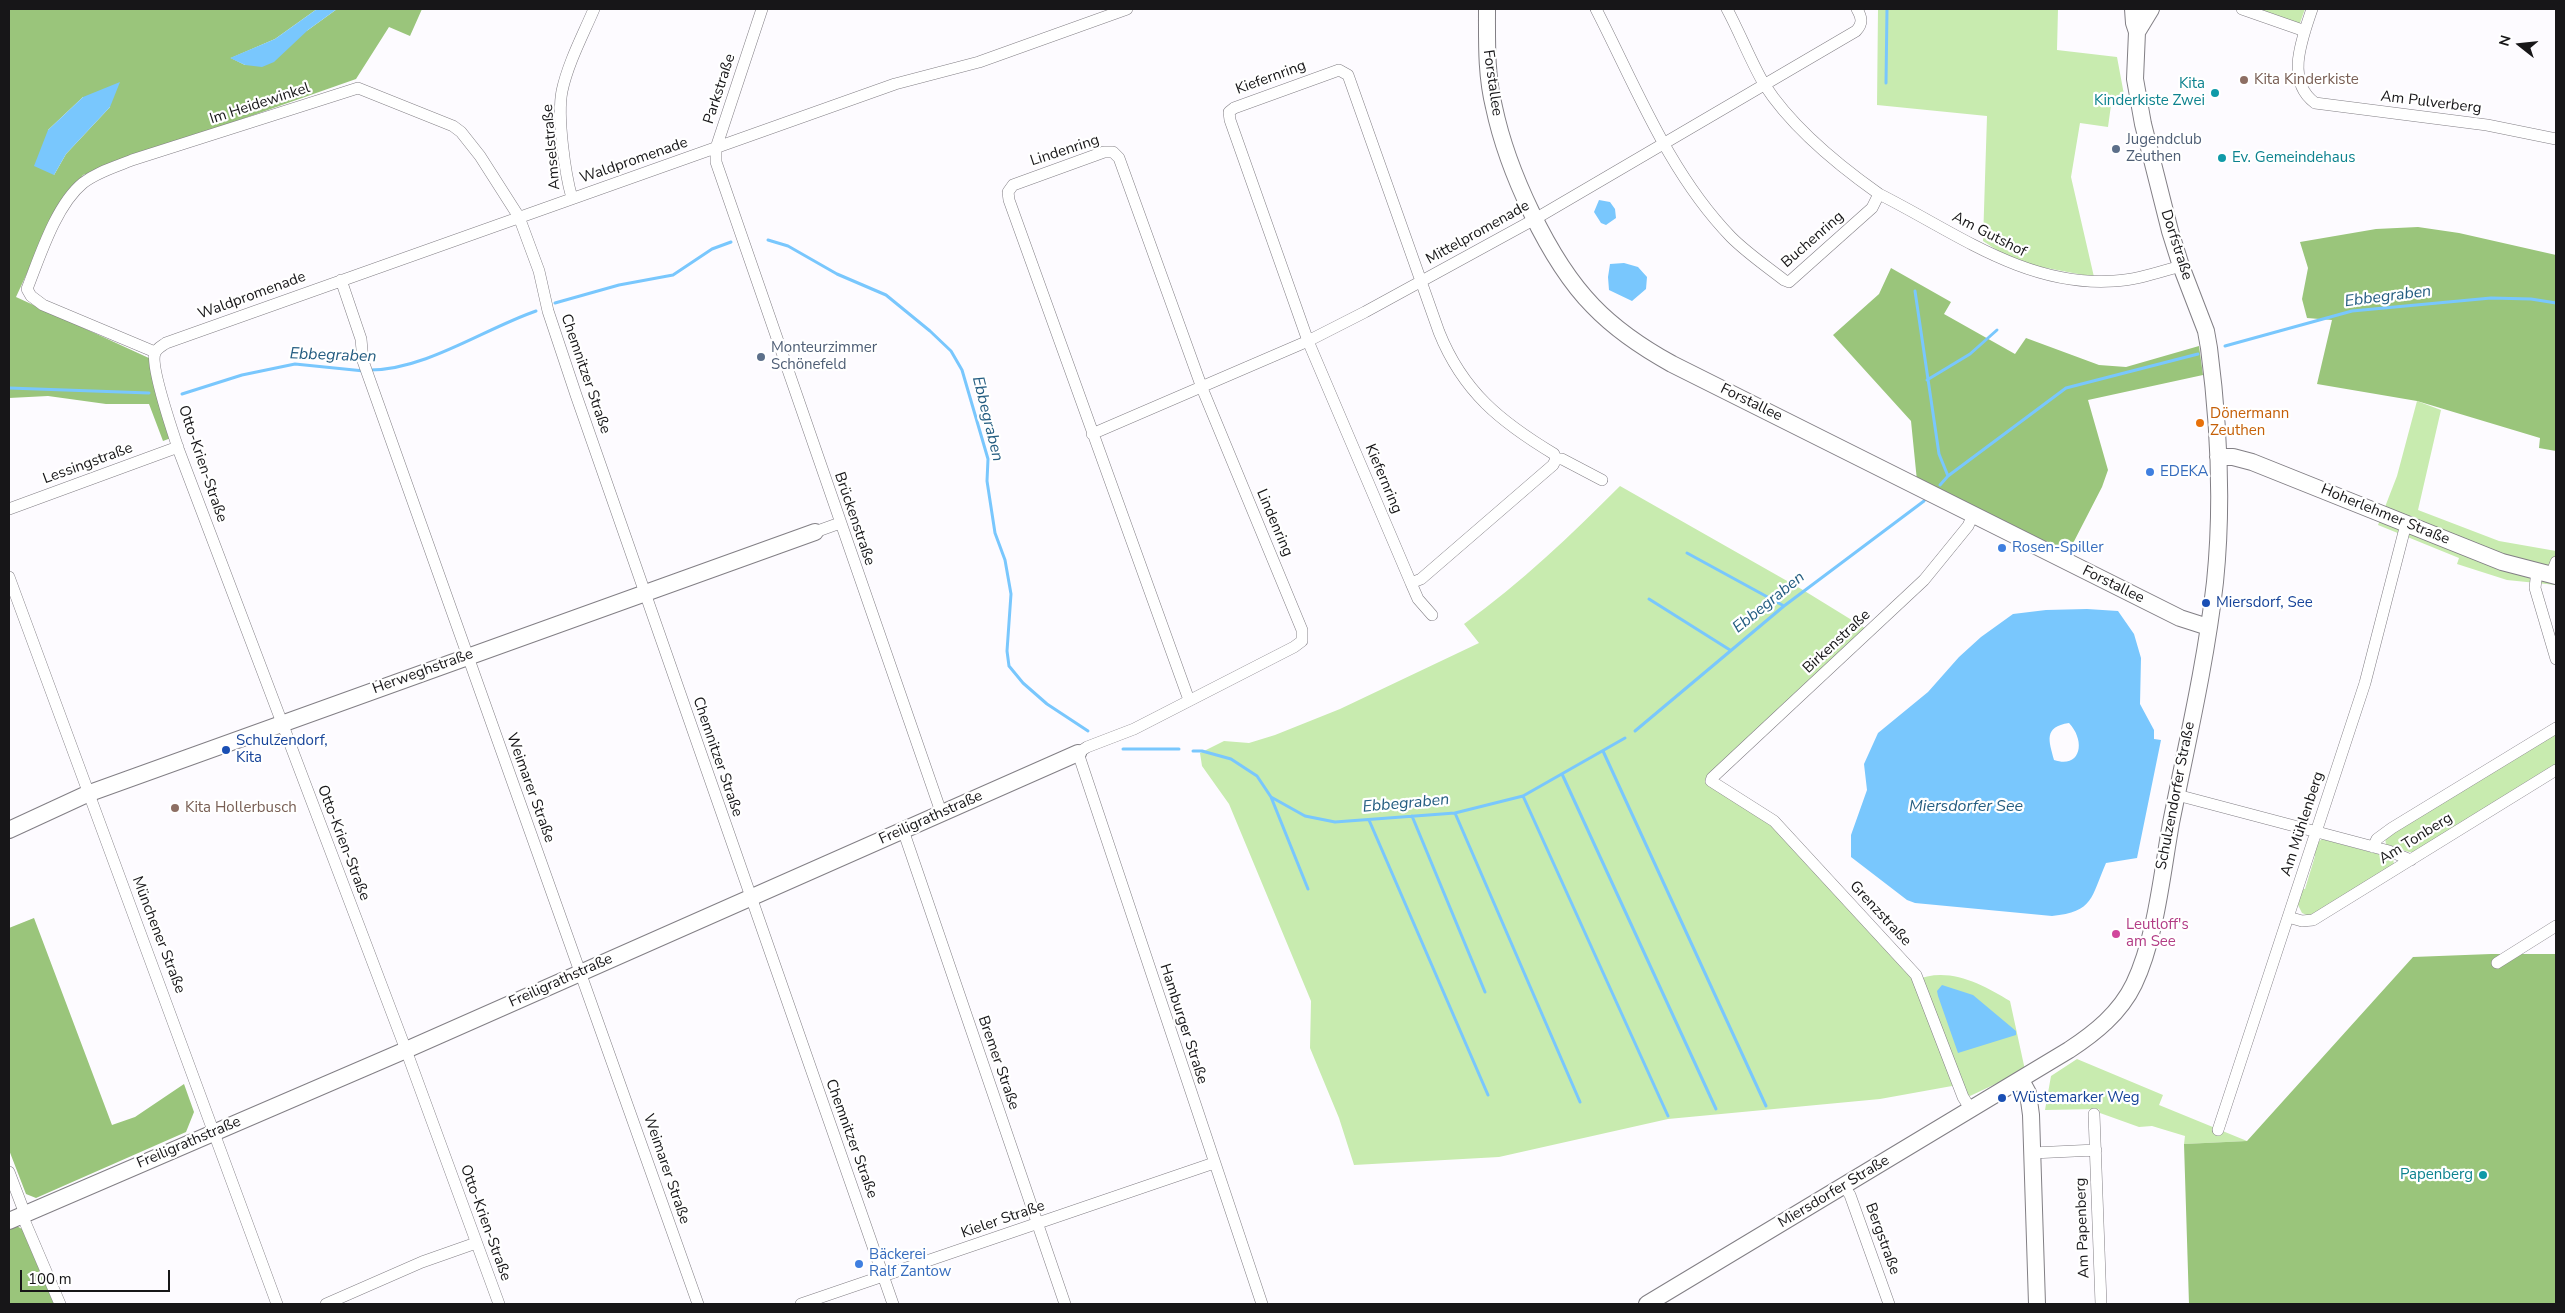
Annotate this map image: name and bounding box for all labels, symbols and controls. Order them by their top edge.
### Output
north arrow [2495,20,2545,70]
text: N [2495,33,2516,48]
street label: Forstallee [1478,49,1506,117]
street label: Parkstraße [700,52,740,126]
street label: Kiefernring [1233,57,1309,99]
place label: Kita Kinderkiste [2254,71,2359,89]
marker: Kita Kinderkiste [2238,74,2250,86]
place label: Kita Kinderkiste Zwei [2094,75,2205,110]
street label: Im Heidewinkel [208,79,312,129]
marker: Kita Kinderkiste Zwei [2209,87,2221,99]
street label: Am Pulverberg [2380,88,2482,118]
street label: Amselstraße [539,103,565,191]
street label: Lindenring [1028,131,1102,171]
place label: Jugendclub Zeuthen [2126,131,2202,166]
street label: Waldpromenade [578,134,690,188]
marker: Jugendclub Zeuthen [2110,143,2122,155]
place label: Ev. Gemeindehaus [2232,149,2355,167]
marker: Ev. Gemeindehaus [2216,152,2228,164]
street label: Mittelpromenade [1423,197,1533,269]
street label: Buchenring [1778,208,1848,272]
street label: Dorfstraße [2156,208,2196,282]
street label: Am Gutshof [1949,209,2029,261]
street label: Waldpromenade [196,268,308,324]
water label: Ebbegraben [2344,282,2432,312]
street label: Chemnitzer Straße [556,312,614,436]
place label: Monteurzimmer Schönefeld [771,339,877,374]
water label: Ebbegraben [289,345,377,367]
marker: Monteurzimmer Schönefeld [755,351,767,363]
water label: Ebbegraben [967,375,1007,463]
street label: Forstallee [1717,380,1785,426]
street label: Otto-Krien-Straße [174,403,230,525]
place label: Dönermann Zeuthen [2210,405,2289,440]
marker: Dönermann Zeuthen [2194,417,2206,429]
street label: Lessingstraße [41,439,135,489]
street label: Kiefernring [1360,442,1406,516]
place label: EDEKA [2160,463,2209,481]
marker: EDEKA [2144,466,2156,478]
street label: Brückenstraße [830,470,878,568]
street label: Hoherlehmer Straße [2318,481,2452,549]
street label: Lindenring [1252,487,1296,559]
place label: Rosen-Spiller [2012,539,2104,557]
marker: Rosen-Spiller [1996,542,2008,554]
street label: Forstallee [2079,562,2147,608]
water label: Ebbegraben [1729,568,1809,638]
place label: Miersdorf, See [2216,594,2313,612]
marker: Miersdorf, See [2200,597,2212,609]
street label: Birkenstraße [1800,606,1874,678]
street label: Herweghstraße [370,645,476,699]
street label: Chemnitzer Straße [688,695,746,819]
street label: Schulzendorfer Straße [2153,720,2199,872]
street label: Weimarer Straße [502,731,558,845]
place label: Schulzendorf, Kita [236,732,328,767]
marker: Schulzendorf, Kita [220,744,232,756]
street label: Am Mühlenberg [2278,769,2328,879]
street label: Otto-Krien-Straße [313,783,373,903]
street label: Freiligrathstraße [876,787,986,849]
water label: Ebbegraben [1362,791,1450,817]
water label: Miersdorfer See [1909,797,2023,817]
place label: Kita Hollerbusch [185,799,297,817]
marker: Kita Hollerbusch [169,802,181,814]
street label: Am Tonberg [2376,809,2456,869]
street label: Münchener Straße [127,874,189,996]
street label: Grenzstraße [1845,878,1915,950]
place label: Leutloff's am See [2126,916,2189,951]
marker: Leutloff's am See [2110,928,2122,940]
street label: Freiligrathstraße [506,950,616,1012]
street label: Hamburger Straße [1155,962,1211,1086]
street label: Bremer Straße [973,1014,1023,1112]
street label: Chemnitzer Straße [821,1077,881,1201]
place label: Wüstemarker Weg [2012,1089,2140,1107]
marker: Wüstemarker Weg [1996,1092,2008,1104]
street label: Weimarer Straße [639,1112,693,1226]
street label: Freiligrathstraße [134,1113,244,1173]
street label: Miersdorfer Straße [1775,1152,1893,1232]
street label: Otto-Krien-Straße [456,1162,514,1284]
place label: Papenberg [2400,1166,2473,1184]
marker: Papenberg [2477,1169,2489,1181]
street label: Am Papenberg [2072,1177,2094,1279]
street label: Kieler Straße [959,1197,1047,1243]
street label: Bergstraße [1861,1201,1903,1277]
place label: Bäckerei Ralf Zantow [869,1246,951,1281]
marker: Bäckerei Ralf Zantow [853,1258,865,1270]
scale bar [22,1260,172,1292]
text: 100 m [28,1269,72,1289]

